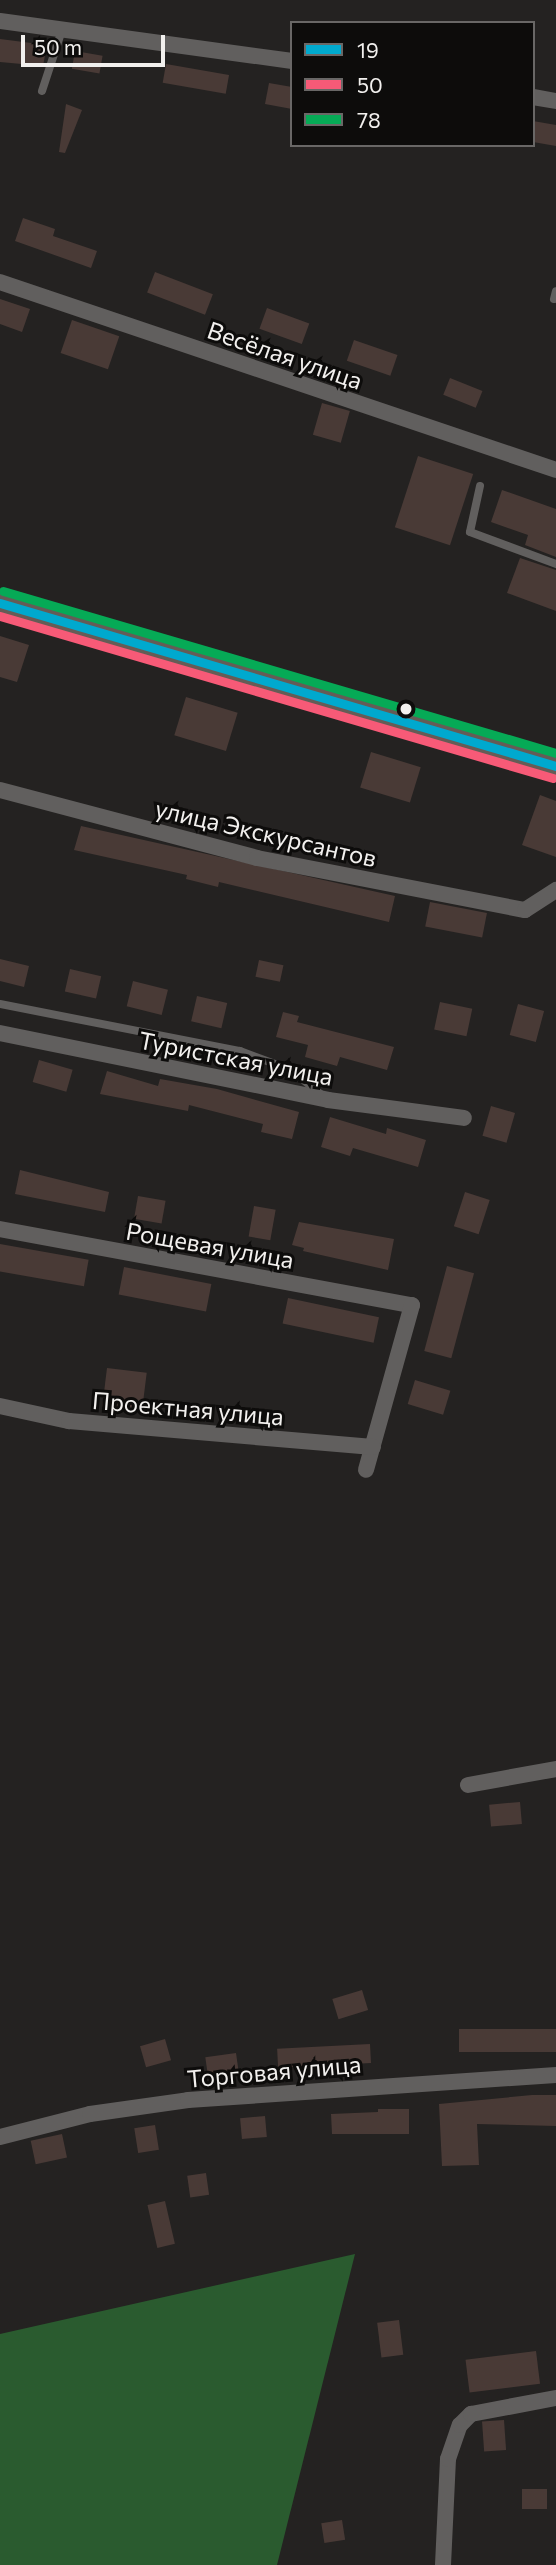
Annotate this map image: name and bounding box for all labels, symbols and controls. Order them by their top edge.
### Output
scale bar [24,21,168,65]
legend [290,21,535,147]
text: 50 m [34,34,82,59]
text: 19 [357,37,379,62]
text: 50 [357,72,383,97]
text: 78 [357,107,381,132]
street label: Весёлая улица [204,315,366,395]
unlabelled marker [399,702,413,716]
street label: улица Экскурсантов [152,794,380,872]
street label: Туристская улица [137,1025,335,1091]
street label: Рощевая улица [124,1216,296,1274]
street label: Проектная улица [91,1385,285,1431]
street label: Торговая улица [186,2049,362,2093]

